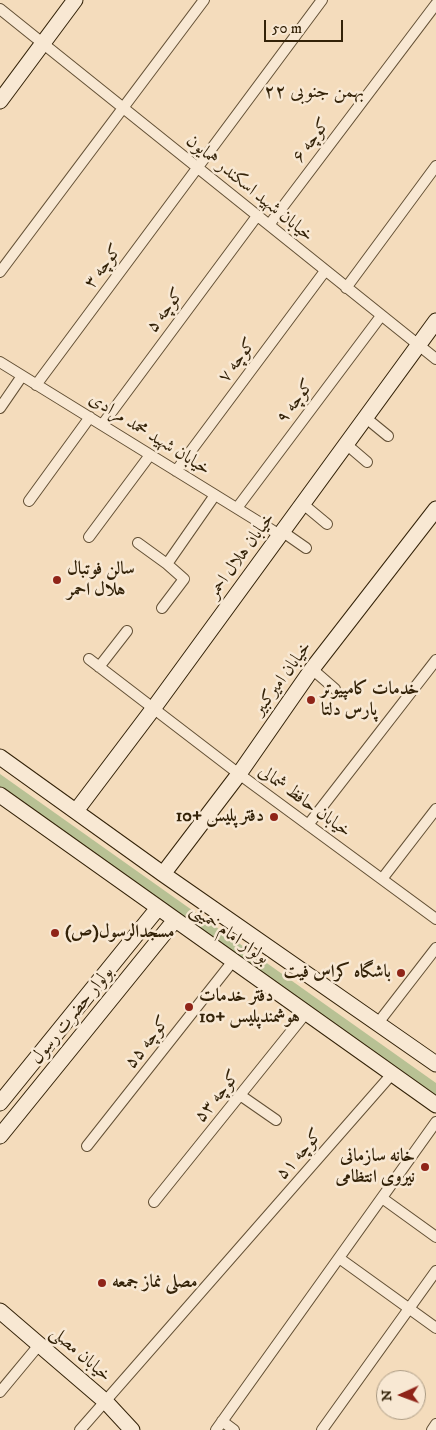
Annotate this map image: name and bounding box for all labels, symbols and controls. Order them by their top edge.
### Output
scale bar [266,10,345,42]
text: 50 m [272,19,302,38]
district label: ۲۲ بهمن جنوبی [264,82,364,104]
street label: کوچه ۶ [288,114,336,168]
street label: خیابان شهید اسکندر همایون [181,131,317,247]
street label: کوچه ۳ [80,240,128,294]
street label: کوچه ۵ [142,284,190,338]
street label: کوچه ۷ [214,334,262,388]
street label: کوچه ۹ [272,375,320,429]
street label: خیابان شهید محمد مرادی [84,389,214,481]
street label: خیابان هلال احمر [204,509,280,603]
place label: سالن فوتبال هلال احمر [67,559,135,602]
marker: سالن فوتبال هلال احمر [51,574,63,586]
street label: خیابان امیرکبیر [249,638,317,720]
place label: خدمات کامپیوتر پارس دلتا [321,679,419,722]
marker: خدمات کامپیوتر پارس دلتا [305,694,317,706]
street label: خیابان حافظ شمالی [253,761,355,843]
place label: دفتر پلیس +10 [176,806,264,828]
marker: دفتر پلیس +10 [268,811,280,823]
street label: بولوار امام خمینی [185,900,273,970]
place label: مسجدالرسول(ص) [65,922,174,944]
marker: مسجدالرسول(ص) [49,927,61,939]
place label: باشگاه کراس فیت [283,962,391,984]
street label: بولوار حضرت رسول [27,963,119,1069]
marker: باشگاه کراس فیت [395,967,407,979]
place label: دفتر خدمات هوشمندپلیس +10 [199,986,300,1028]
marker: دفتر خدمات هوشمندپلیس +10 [183,1001,195,1013]
street label: کوچه ۵۵ [121,1012,175,1074]
street label: کوچه ۵۳ [191,1067,245,1127]
street label: کوچه ۵۱ [272,1125,328,1185]
place label: خانه سازمانی نیروی انتظامی [335,1146,415,1188]
marker: خانه سازمانی نیروی انتظامی [419,1161,431,1173]
place label: مصلی نماز جمعه [112,1272,197,1294]
marker: مصلی نماز جمعه [96,1277,108,1289]
street label: خیابان مصلی [45,1323,115,1387]
north arrow [376,1370,426,1420]
text: N [378,1389,396,1402]

